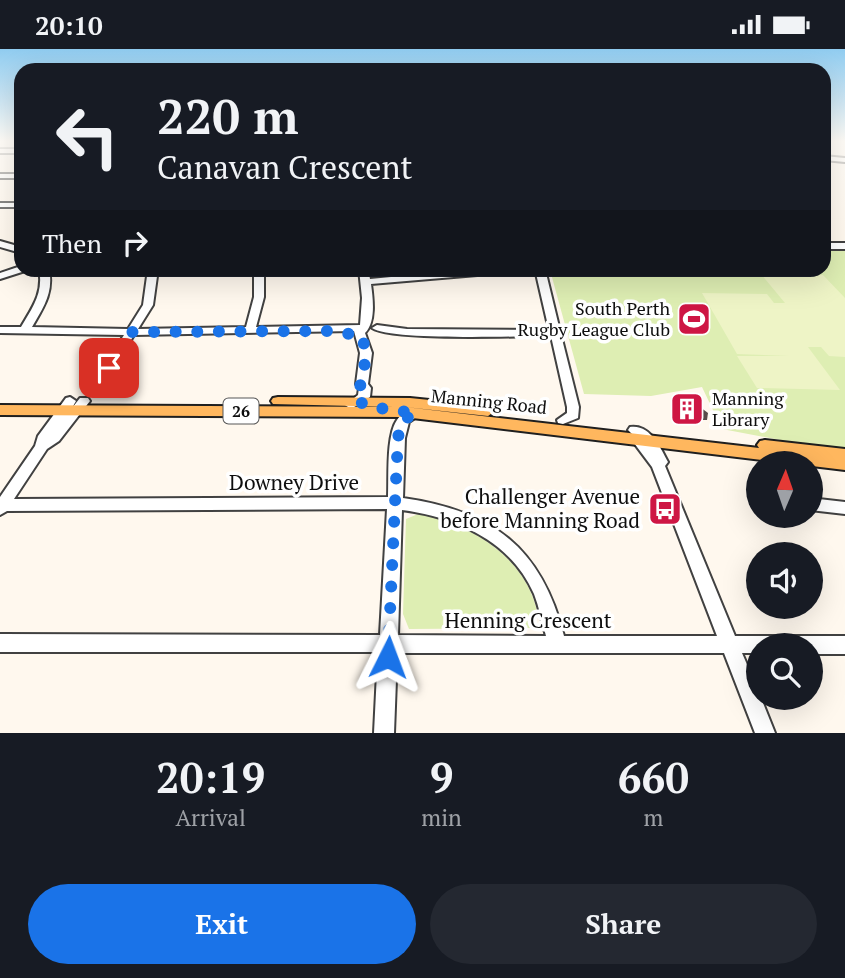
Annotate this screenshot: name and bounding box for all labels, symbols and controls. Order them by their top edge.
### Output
text: 20:10 [35,8,103,42]
text: 220 m [157,83,299,148]
icon: left [42,91,133,182]
text: Canavan Crescent [157,146,412,188]
icon: right [116,224,154,262]
text: Then [42,226,102,260]
place label: South Perth Rugby League Club [517,296,670,341]
sports icon: South Perth Rugby League Club [675,300,713,338]
pin [79,338,139,398]
icon: arrive [90,349,128,387]
street label: Manning Road [430,383,548,419]
place label: Manning Library [712,386,784,431]
building icon: Manning Library [668,390,706,428]
road number: 26 [224,399,258,423]
north arrow [746,451,822,529]
map controls [746,451,823,710]
street label: Downey Drive [229,468,359,496]
place label: Challenger Avenue before Manning Road [440,482,640,534]
bus stop icon: Challenger Avenue before Manning Road [646,490,684,528]
button: sound [746,542,823,619]
street label: Henning Crescent [444,606,612,634]
position arrow [351,620,425,694]
button: search [746,633,823,710]
text: 20:19 [156,749,265,805]
text: 9 [430,749,453,805]
text: 660 [618,749,689,805]
text: Arrival [175,802,246,833]
text: min [421,802,462,833]
text: m [643,802,663,833]
button: Exit [28,884,416,964]
button: Share [430,884,817,964]

